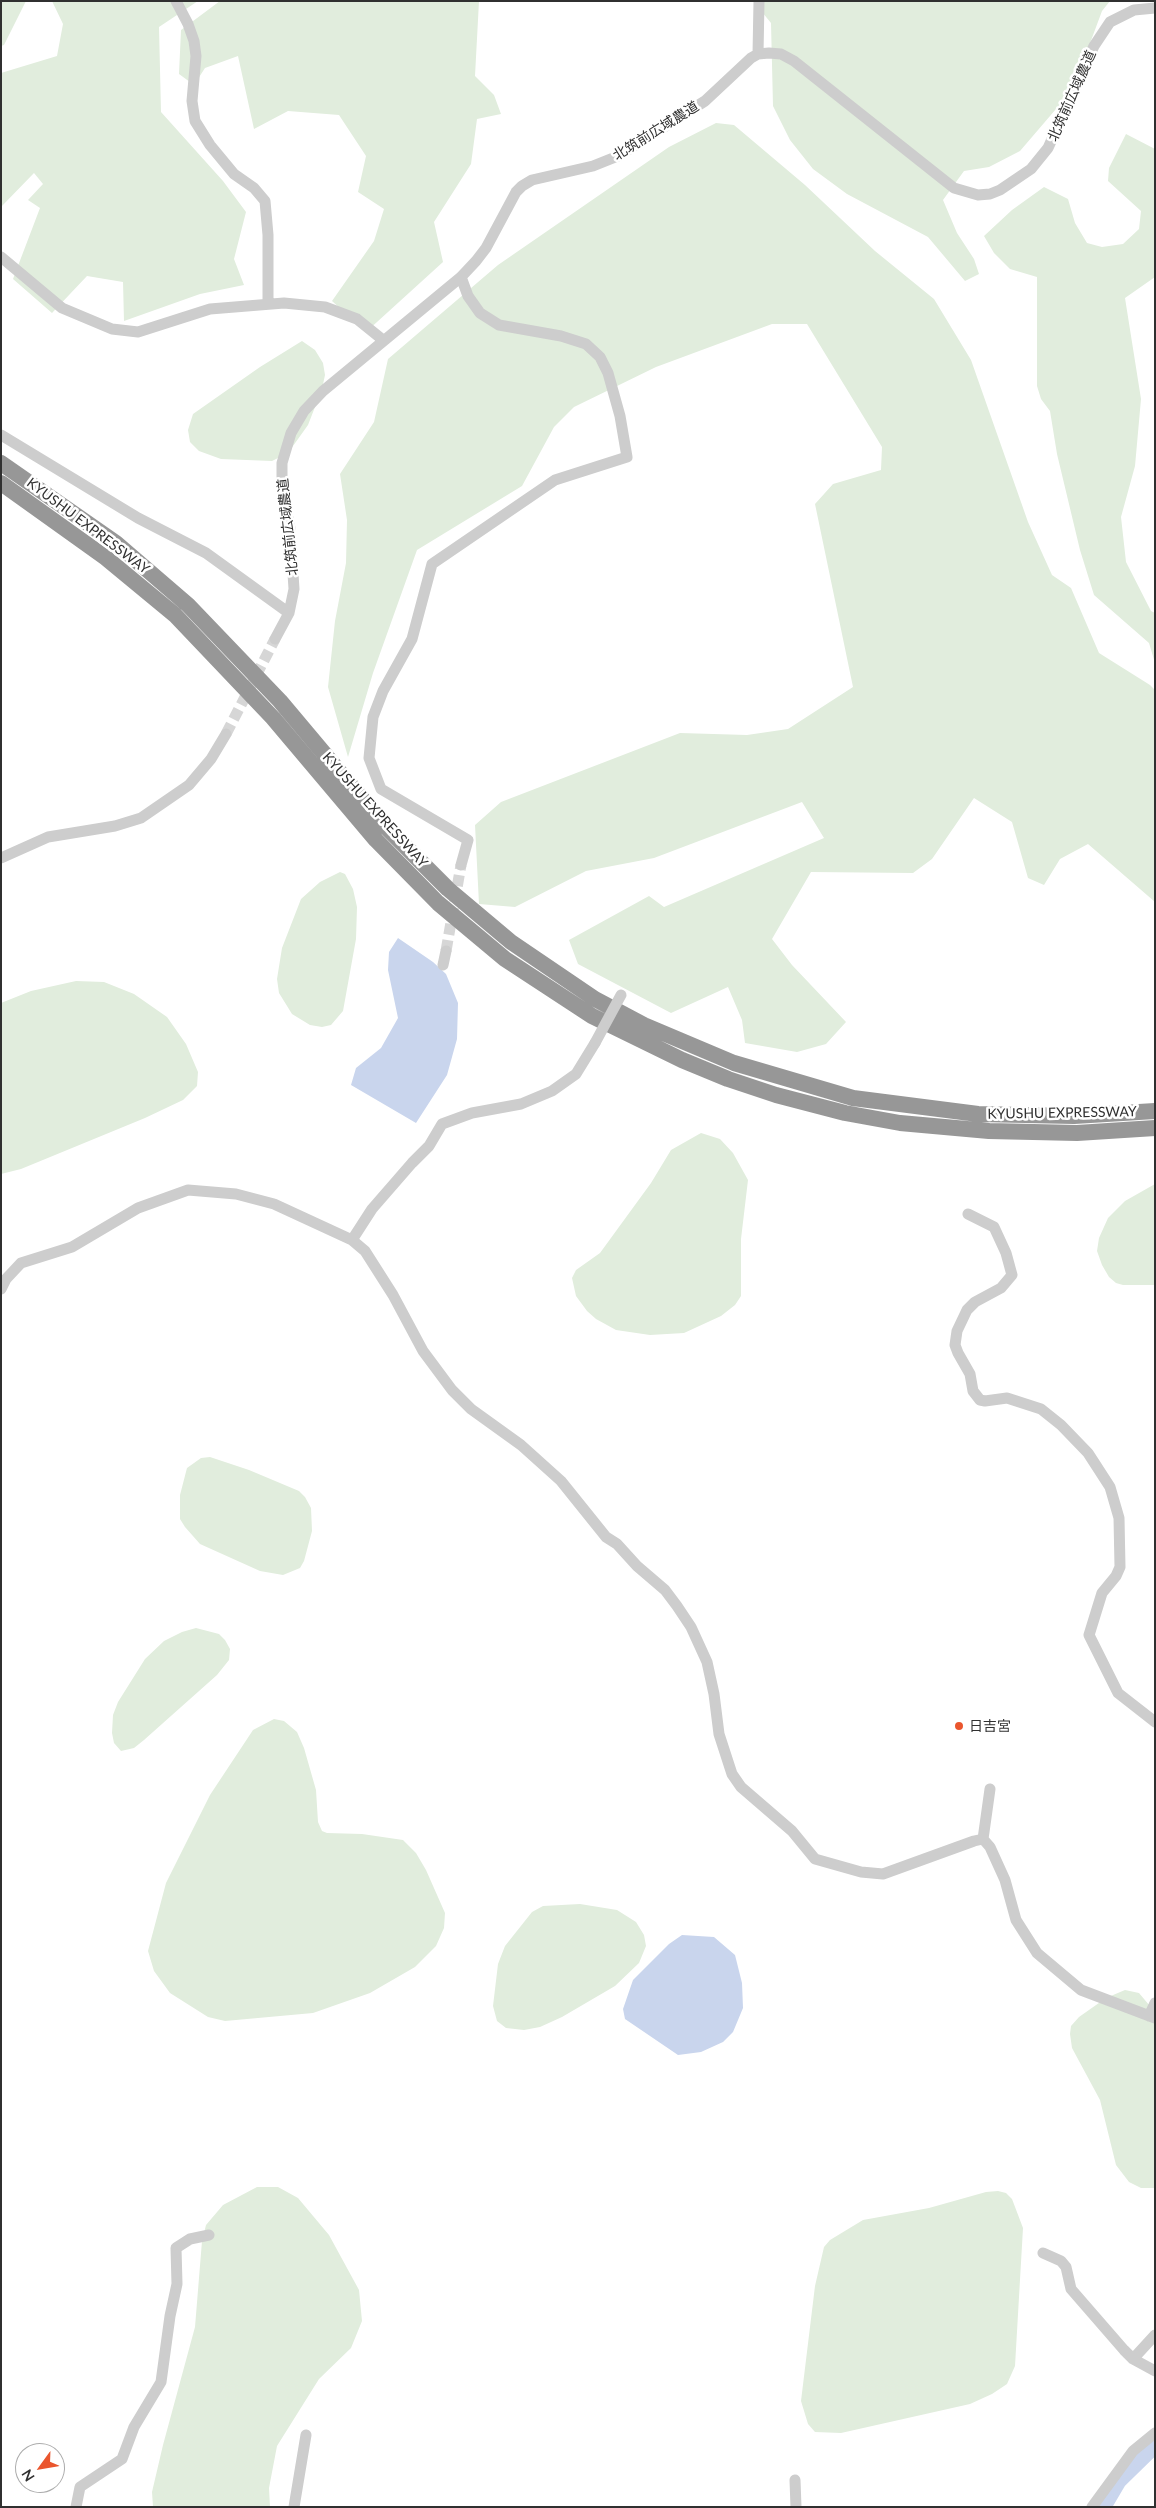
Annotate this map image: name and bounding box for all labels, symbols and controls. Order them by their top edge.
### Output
street label: 北筑前広域農道 [1044,48,1100,144]
street label: 北筑前広域農道 [610,98,702,164]
street label: KYUSHU EXPRESSWAY [23,474,153,578]
street label: 北筑前広域農道 [275,477,301,577]
street label: KYUSHU EXPRESSWAY [319,749,431,871]
street label: KYUSHU EXPRESSWAY [987,1103,1137,1123]
place label: 日吉宮 [969,1718,1011,1734]
marker: 日吉宮 [953,1720,965,1732]
north arrow [15,2443,65,2493]
text: N [18,2467,38,2485]

